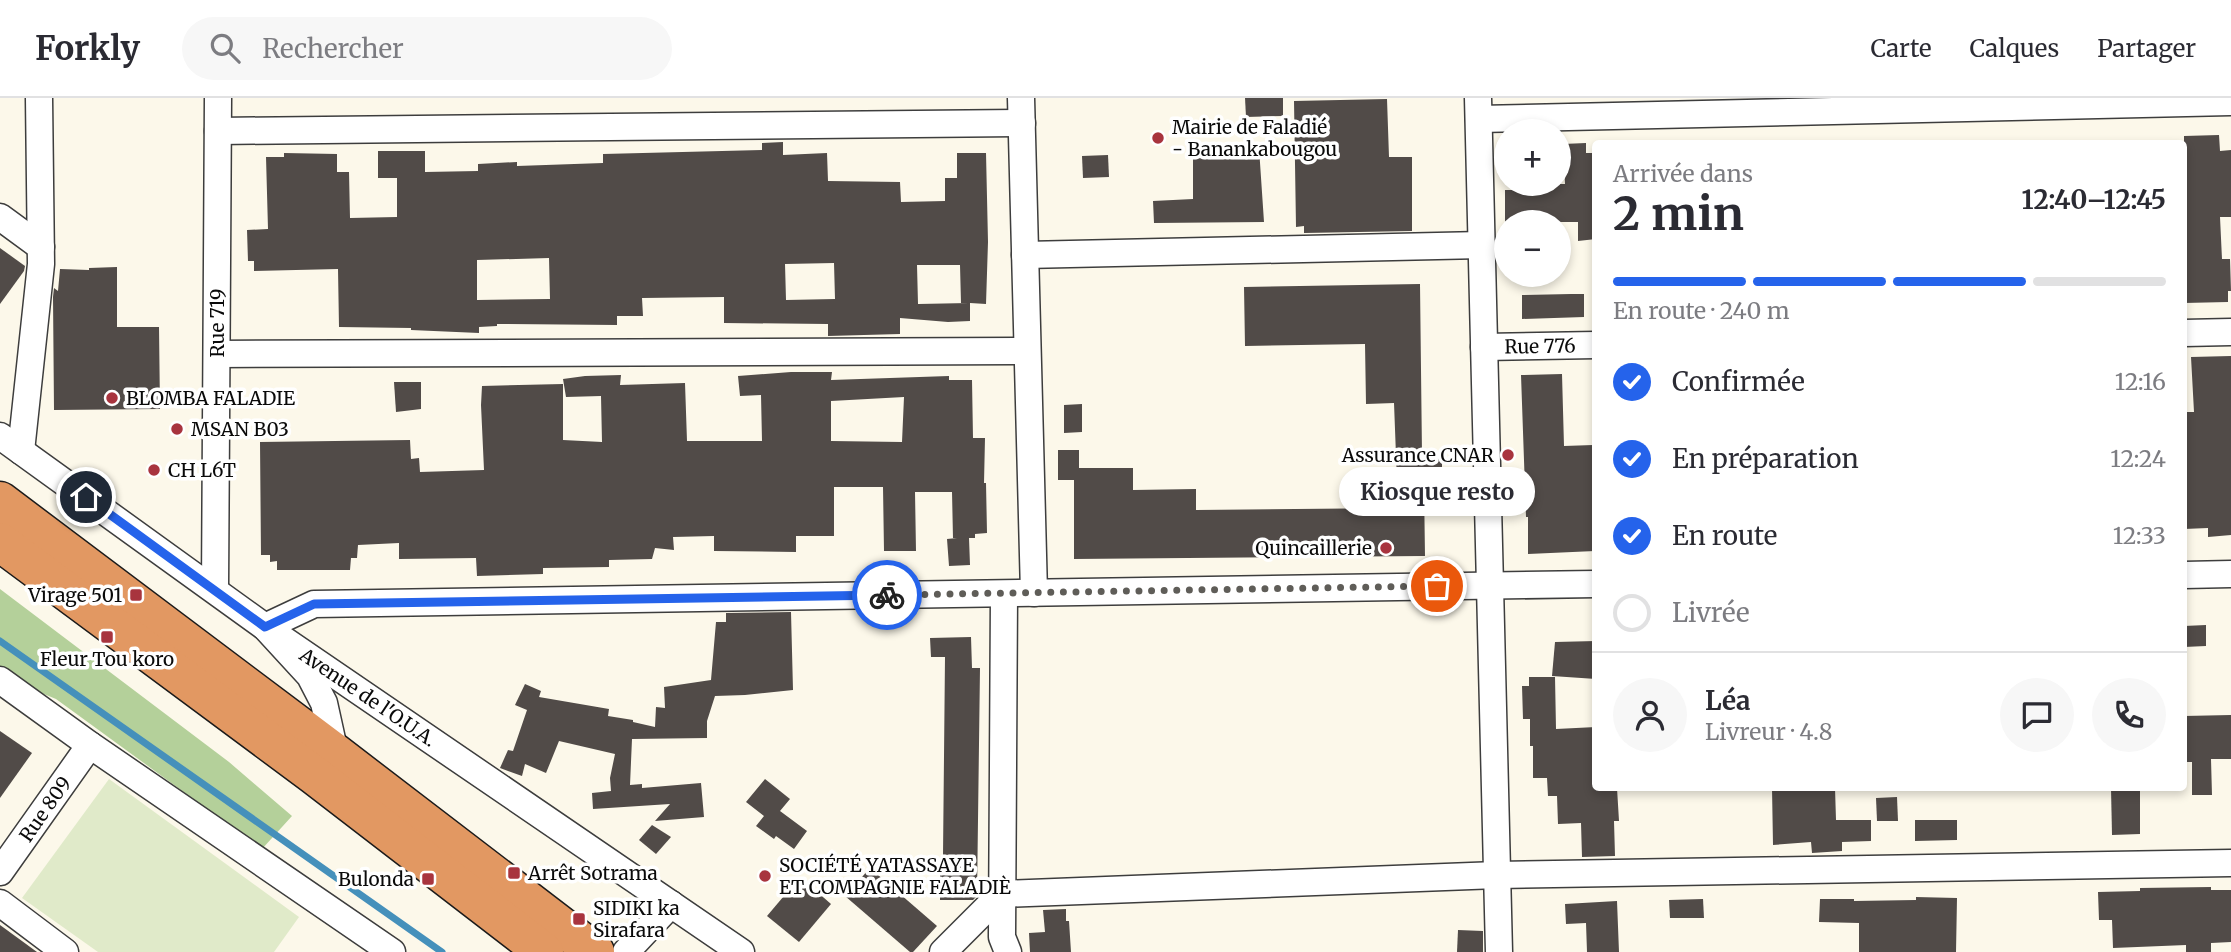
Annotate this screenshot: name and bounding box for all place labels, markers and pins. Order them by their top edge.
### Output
place label: Mairie de Faladié - Banankabougou [1172,115,1337,161]
marker: Mairie de Faladié - Banankabougou [1150,130,1166,146]
place label: BLOMBA FALADIE [126,386,295,410]
marker: BLOMBA FALADIE [104,390,120,406]
place label: MSAN B03 [191,417,289,441]
marker: MSAN B03 [169,421,185,437]
place label: Assurance CNAR [1341,443,1495,467]
marker: Assurance CNAR [1500,447,1516,463]
place label: CH L6T [168,458,236,482]
marker: CH L6T [146,462,162,478]
pin [56,467,116,527]
callout: Kiosque resto [1339,467,1535,516]
place label: Quincaillerie [1255,536,1372,560]
marker: Quincaillerie [1378,540,1394,556]
pin [1407,556,1467,616]
place label: Virage 501 [27,583,122,607]
marker: Virage 501 [128,587,144,603]
marker: Fleur Tou koro [99,629,115,645]
place label: Fleur Tou koro [40,647,174,671]
place label: SOCIÉTÉ YATASSAYE ET COMPAGNIE FALADIÈ [779,853,1011,899]
place label: Arrêt Sotrama [527,861,658,885]
marker: Arrêt Sotrama [506,865,522,881]
place label: Bulonda [338,867,414,891]
marker: SOCIÉTÉ YATASSAYE ET COMPAGNIE FALADIÈ [757,868,773,884]
marker: Bulonda [420,871,436,887]
place label: SIDIKI ka Sirafara [593,896,680,942]
marker: SIDIKI ka Sirafara [571,911,587,927]

